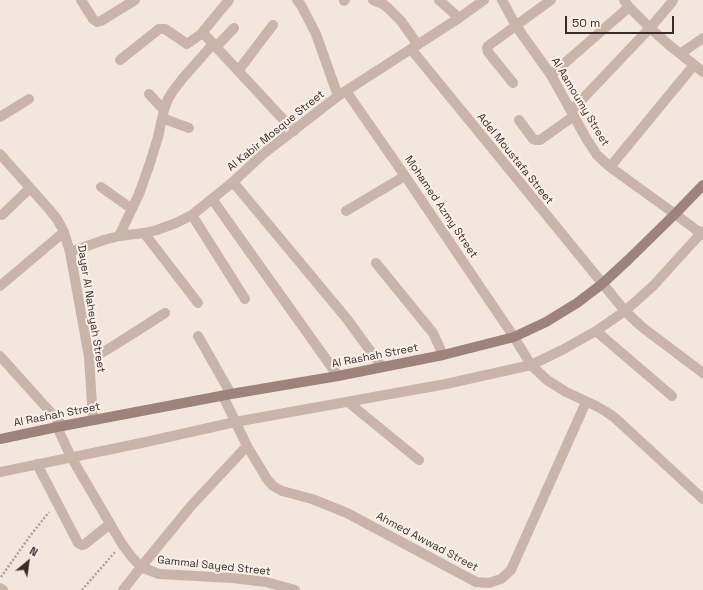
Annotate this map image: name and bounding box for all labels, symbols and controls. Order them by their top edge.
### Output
scale bar [567,8,676,34]
text: 50 m [572,15,600,31]
street label: Al Aamoumy Street [548,55,612,149]
street label: Al Kabir Mosque Street [225,88,327,174]
street label: Adel Moustafa Street [474,111,556,207]
street label: Mohamed Azmy Street [402,153,480,261]
street label: Dayer Al Naheyah Street [74,244,108,374]
street label: Al Rashah Street [331,341,419,371]
street label: Al Rashah Street [13,400,101,430]
street label: Ahmed Awwad Street [374,509,480,575]
north arrow [8,542,48,582]
text: N [27,544,40,559]
street label: Gammal Sayed Street [157,553,271,579]

